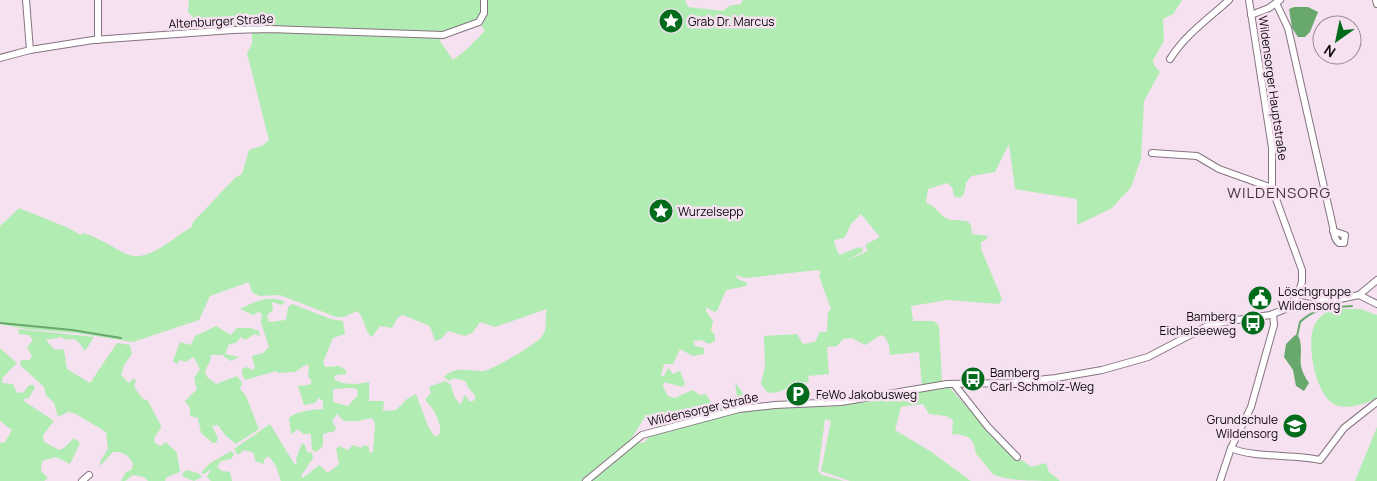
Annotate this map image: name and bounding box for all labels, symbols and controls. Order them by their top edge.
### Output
place icon: Grab Dr. Marcus [658,8,684,34]
street label: Altenburger Straße [168,10,274,32]
place label: Grab Dr. Marcus [688,13,775,30]
street label: Wildensorger Hauptstraße [1254,15,1292,161]
north arrow [1312,15,1362,65]
text: N [1320,41,1339,62]
district label: WILDENSORG [1227,182,1331,203]
place icon: Wurzelsepp [648,198,674,224]
place label: Wurzelsepp [678,203,743,220]
place label: Löschgruppe Wildensorg [1278,283,1351,314]
public building icon: Löschgruppe Wildensorg [1247,285,1273,311]
place label: Bamberg Eichelseeweg [1160,308,1236,339]
bus stop icon: Bamberg Eichelseeweg [1240,310,1266,336]
place label: Bamberg Carl-Schmolz-Weg [990,364,1094,395]
bus stop icon: Bamberg Carl-Schmolz-Weg [960,366,986,392]
parking icon: FeWo Jakobusweg [785,381,811,407]
place label: FeWo Jakobusweg [816,386,917,403]
street label: Wildensorger Straße [646,388,760,430]
place label: Grundschule Wildensorg [1207,411,1278,442]
school or university icon: Grundschule Wildensorg [1282,413,1308,439]

